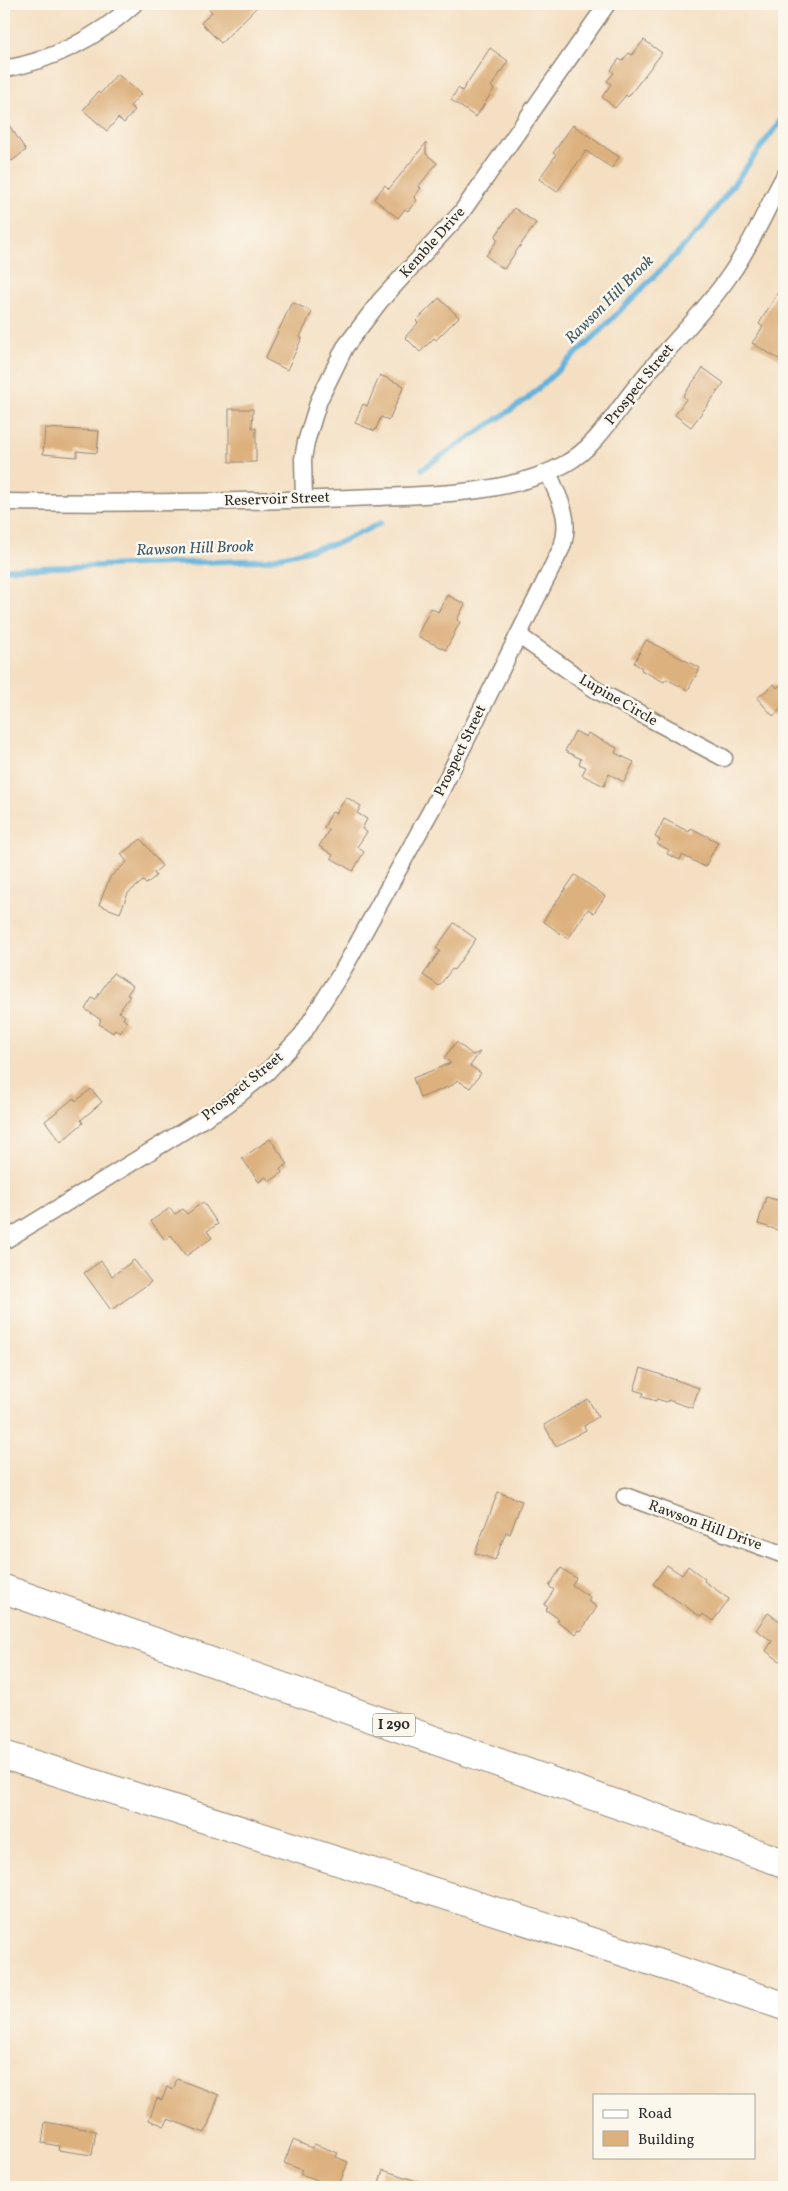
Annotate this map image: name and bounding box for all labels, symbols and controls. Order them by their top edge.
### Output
street label: Kemble Drive [395,203,471,283]
water label: Rawson Hill Brook [561,250,660,349]
street label: Prospect Street [601,340,679,430]
street label: Reservoir Street [224,488,330,512]
water label: Rawson Hill Brook [136,536,255,562]
street label: Lupine Circle [575,670,661,732]
street label: Prospect Street [430,702,492,800]
street label: Prospect Street [198,1048,288,1126]
street label: Rawson Hill Drive [645,1496,765,1556]
road number: I 290 [373,1714,415,1736]
legend [593,2094,756,2158]
text: Road [638,2104,672,2125]
text: Building [638,2130,695,2151]

